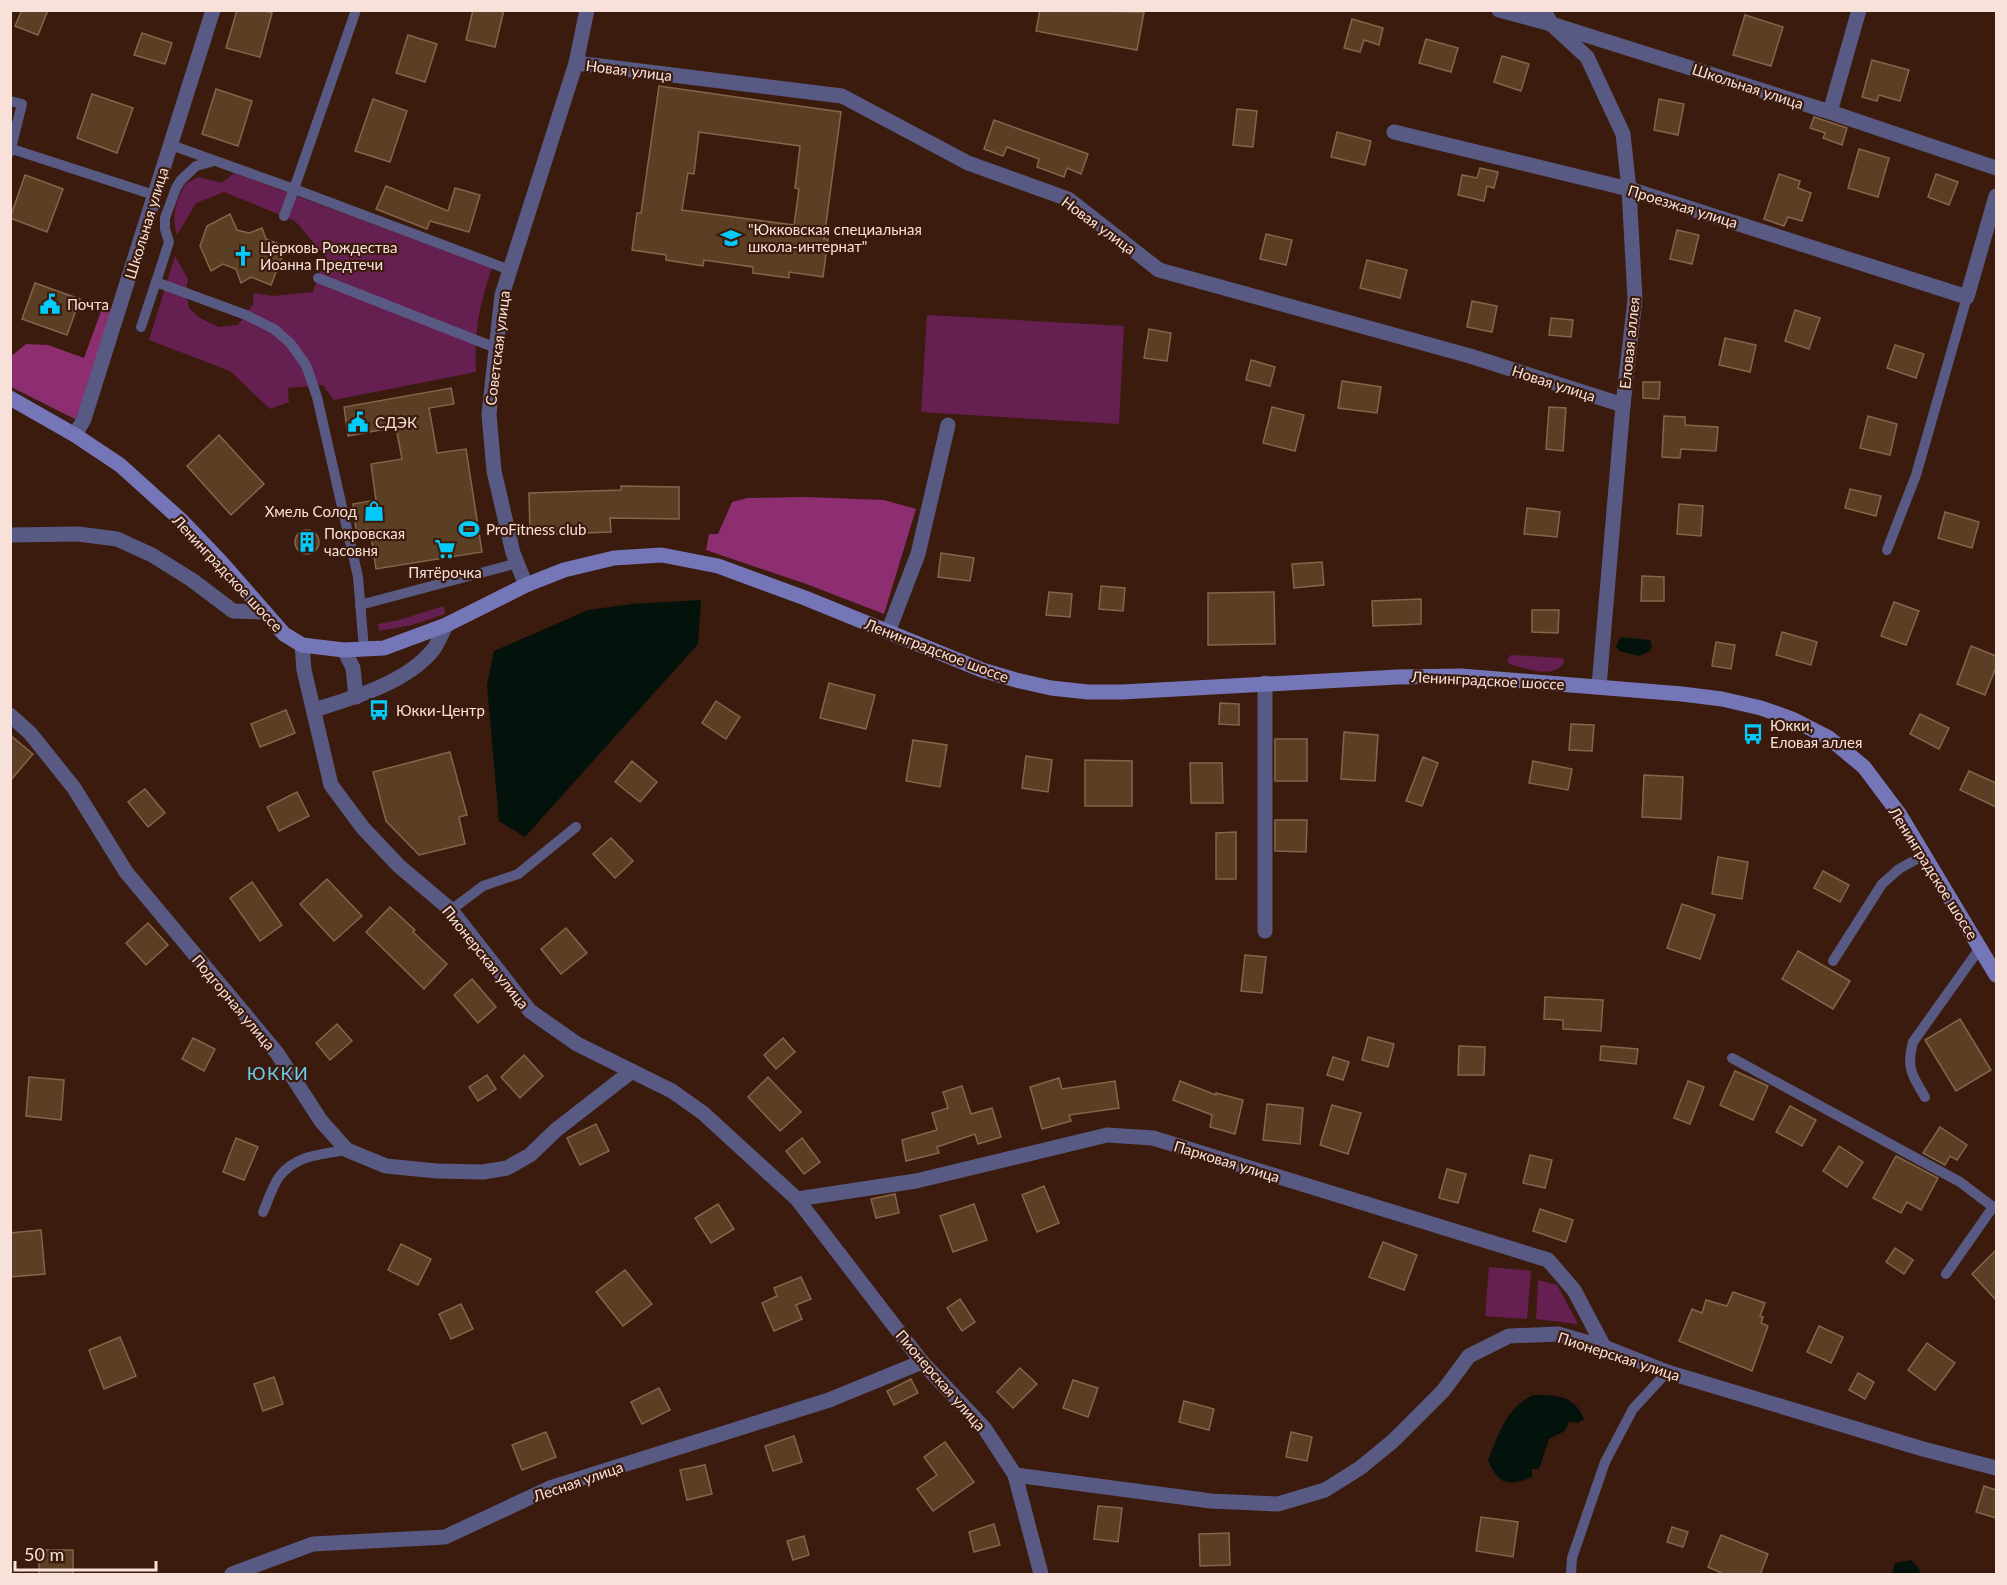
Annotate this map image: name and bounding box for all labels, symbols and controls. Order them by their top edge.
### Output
street label: Новая улица [585,56,673,84]
street label: Школьная улица [1690,60,1806,112]
street label: Школьная улица [120,165,172,281]
street label: Проезжая улица [1626,181,1740,231]
street label: Новая улица [1059,192,1139,258]
place label: "Юкковская специальная школа-интернат" [748,220,922,255]
school or university icon: "Юкковская специальная школа-интернат" [719,226,743,250]
place label: Церковь Рождества Иоанна Предтечи [260,238,397,273]
church icon: Церковь Рождества Иоанна Предтечи [231,244,255,268]
street label: Советская улица [481,290,513,406]
public building icon: Почта [38,292,62,316]
place label: Почта [67,295,109,313]
street label: Еловая аллея [1615,296,1643,390]
street label: Новая улица [1510,361,1598,405]
public building icon: СДЭК [346,410,370,434]
place label: СДЭК [375,413,417,431]
shop icon: Хмель Солод [362,499,386,523]
place label: Хмель Солод [265,502,357,520]
street label: Ленинградское шоссе [169,510,287,635]
sports icon: ProFitness club [457,517,481,541]
place label: ProFitness club [486,520,586,538]
place label: Покровская часовня [324,524,405,559]
building icon: Покровская часовня [295,530,319,554]
supermarket icon: Пятёрочка [433,537,457,561]
place label: Пятёрочка [408,563,482,581]
street label: Ленинградское шоссе [861,614,1012,686]
street label: Ленинградское шоссе [1410,667,1565,693]
bus stop icon: Юкки-Центр [367,698,391,722]
place label: Юкки-Центр [396,701,485,719]
place label: Юкки, Еловая аллея [1770,716,1862,751]
bus stop icon: Юкки, Еловая аллея [1741,722,1765,746]
street label: Ленинградское шоссе [1885,803,1982,943]
street label: Пионерская улица [439,902,533,1012]
street label: Подгорная улица [189,951,279,1053]
district label: ЮККИ [247,1062,309,1084]
street label: Парковая улица [1172,1136,1282,1186]
street label: Пионерская улица [892,1326,990,1434]
street label: Пионерская улица [1556,1328,1682,1384]
street label: Лесная улица [530,1457,625,1505]
scale bar [15,1534,156,1572]
text: 50 m [24,1543,64,1565]

